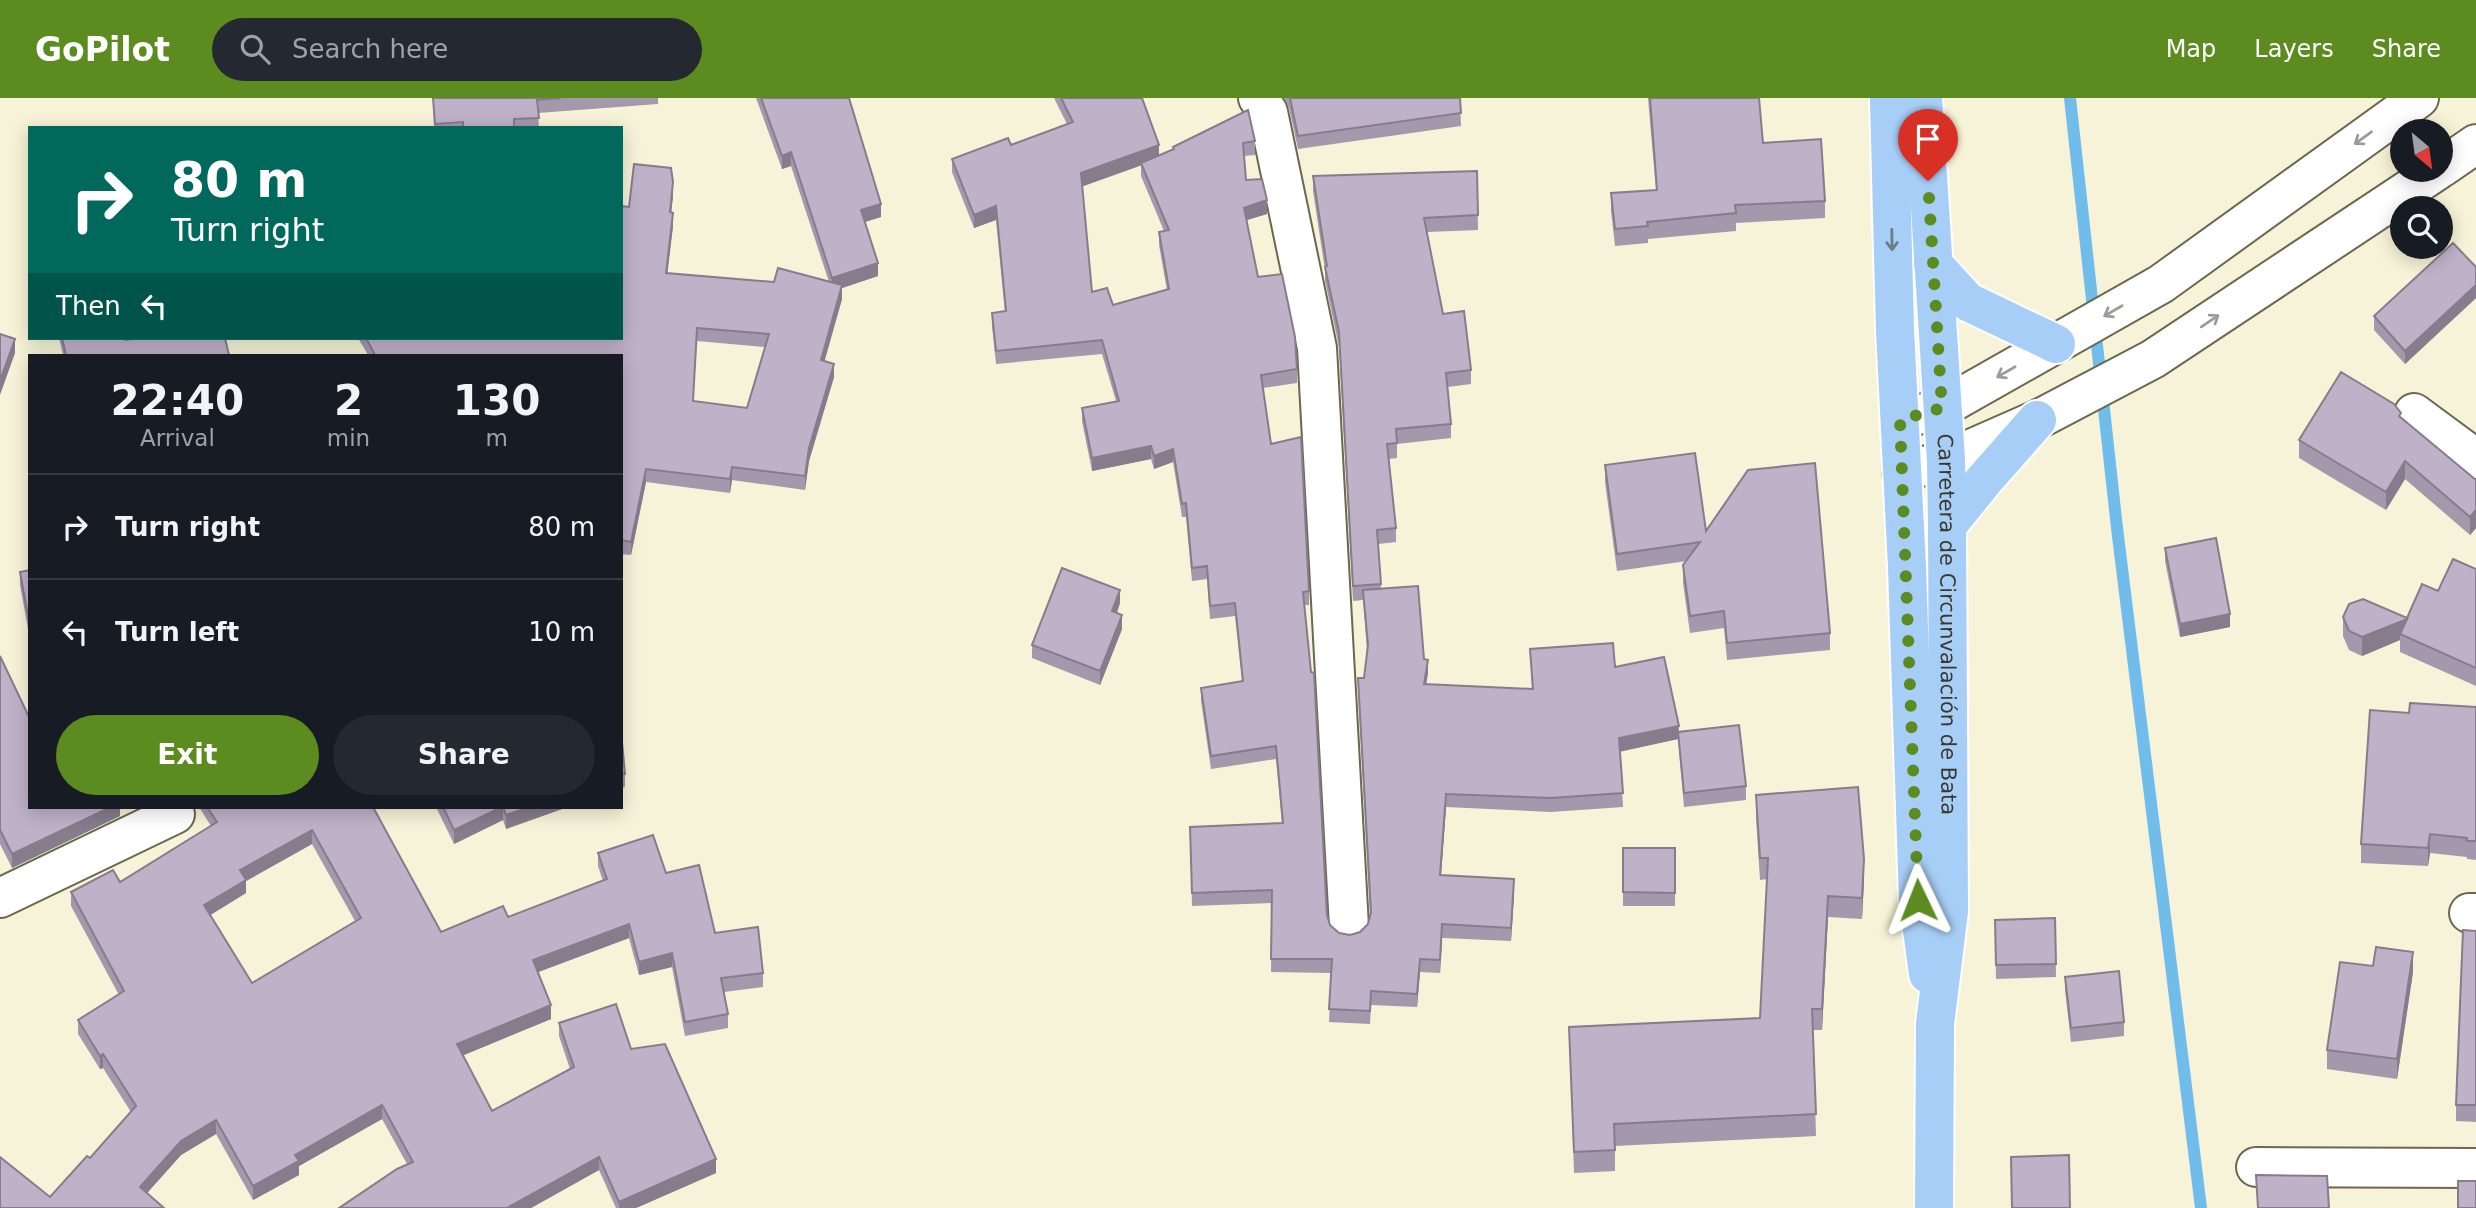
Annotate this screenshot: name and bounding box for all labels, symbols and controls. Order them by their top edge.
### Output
search box [212,18,702,81]
text: GoPilot [35,30,170,69]
icon: search [236,30,274,68]
text: Search here [292,34,448,64]
text: Map [2166,35,2216,63]
text: Layers [2254,35,2334,63]
text: Share [2372,35,2441,63]
pin [1898,109,1958,181]
north arrow [2390,119,2454,182]
map controls [2390,119,2453,259]
icon: arrive [1909,120,1947,158]
one-way arrow [2354,131,2373,145]
text: 80 m [171,152,307,209]
icon: right [56,154,147,245]
button: search [2390,196,2453,259]
text: Turn right [171,211,324,249]
one-way arrow [1885,228,1899,251]
icon: left [135,287,173,325]
text: Then [56,291,121,321]
one-way arrow [2103,305,2124,318]
one-way arrow [2200,314,2219,329]
one-way arrow [1996,366,2017,379]
text: 22:40 [111,376,244,425]
text: 2 [334,376,363,425]
text: 130 [453,376,540,425]
text: Arrival [140,425,215,451]
text: min [327,425,370,451]
text: m [485,425,508,451]
street label: Carretera de Circunvalación de Bata [1932,433,1961,815]
icon: right [56,508,94,546]
text: Turn right [115,512,260,542]
text: 80 m [528,512,595,542]
icon: left [56,613,94,651]
text: Turn left [115,617,239,647]
text: 10 m [528,617,595,647]
button: Exit [56,715,319,795]
button: Share [333,715,595,795]
position arrow [1881,863,1955,937]

